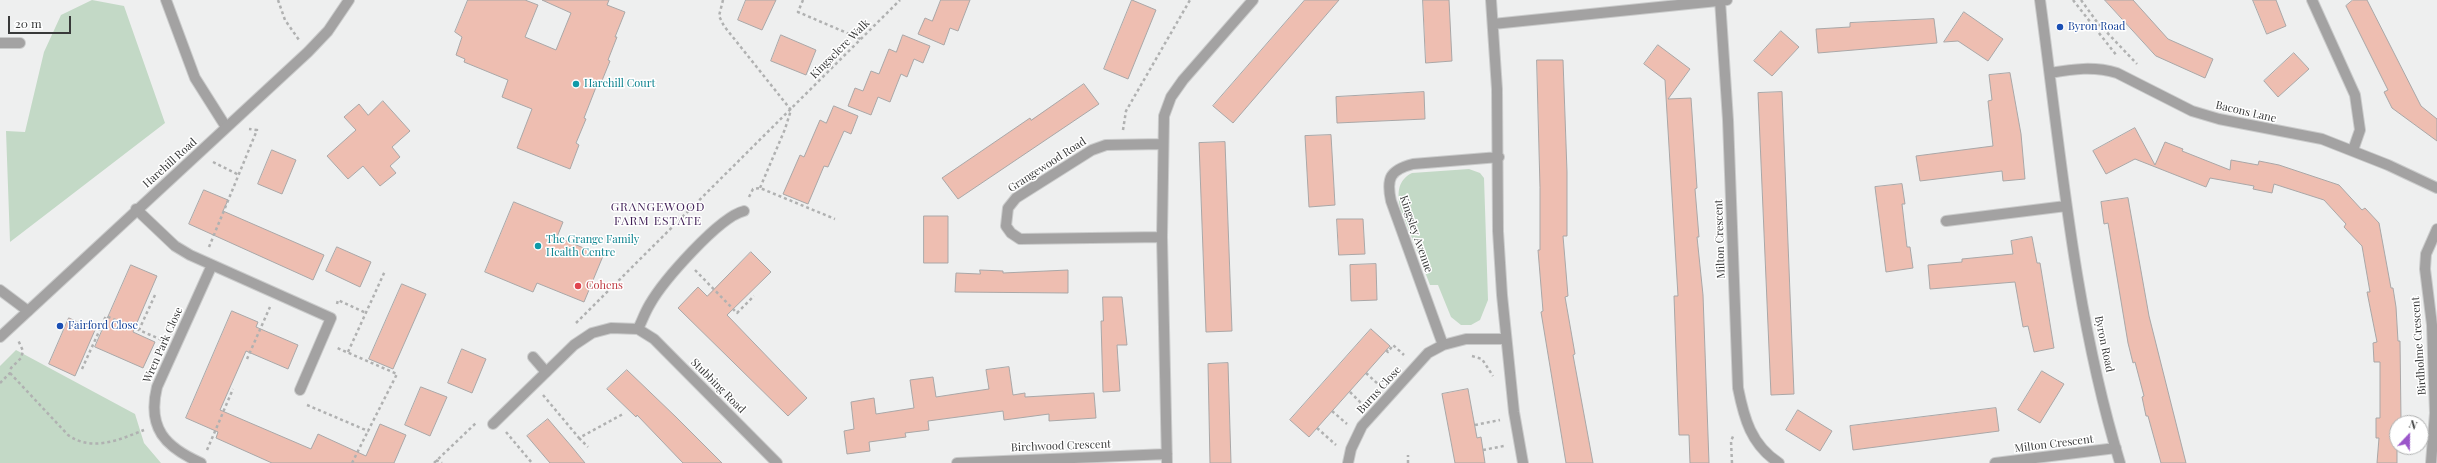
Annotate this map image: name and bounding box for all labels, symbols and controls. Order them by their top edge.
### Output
scale bar [10,8,73,34]
text: 20 m [15,15,42,31]
street label: Kingsclere Walk [808,17,872,81]
place label: Byron Road [2068,20,2125,34]
marker: Byron Road [2055,22,2065,32]
place label: Harehill Court [584,77,655,91]
marker: Harehill Court [571,79,581,89]
street label: Bacons Lane [2214,99,2278,125]
street label: Harehill Road [140,135,200,191]
street label: Grangewood Road [1006,135,1088,195]
street label: Kingsley Avenue [1397,194,1435,274]
street label: Milton Crescent [1712,199,1728,279]
district label: GRANGEWOOD FARM ESTATE [611,200,705,228]
place label: The Grange Family Health Centre [546,233,639,259]
marker: The Grange Family Health Centre [533,241,543,251]
place label: Cohens [586,279,623,293]
marker: Cohens [573,281,583,291]
street label: Birdholme Crescent [2409,296,2429,396]
street label: Wren Park Close [140,305,186,385]
street label: Byron Road [2092,315,2116,373]
place label: Fairford Close [68,319,138,333]
marker: Fairford Close [55,321,65,331]
street label: Stubbing Road [688,356,748,416]
street label: Burns Close [1354,363,1404,417]
north arrow [2389,415,2429,455]
text: N [2407,416,2420,433]
street label: Milton Crescent [2014,433,2094,455]
street label: Birchwood Crescent [1011,438,1111,454]

